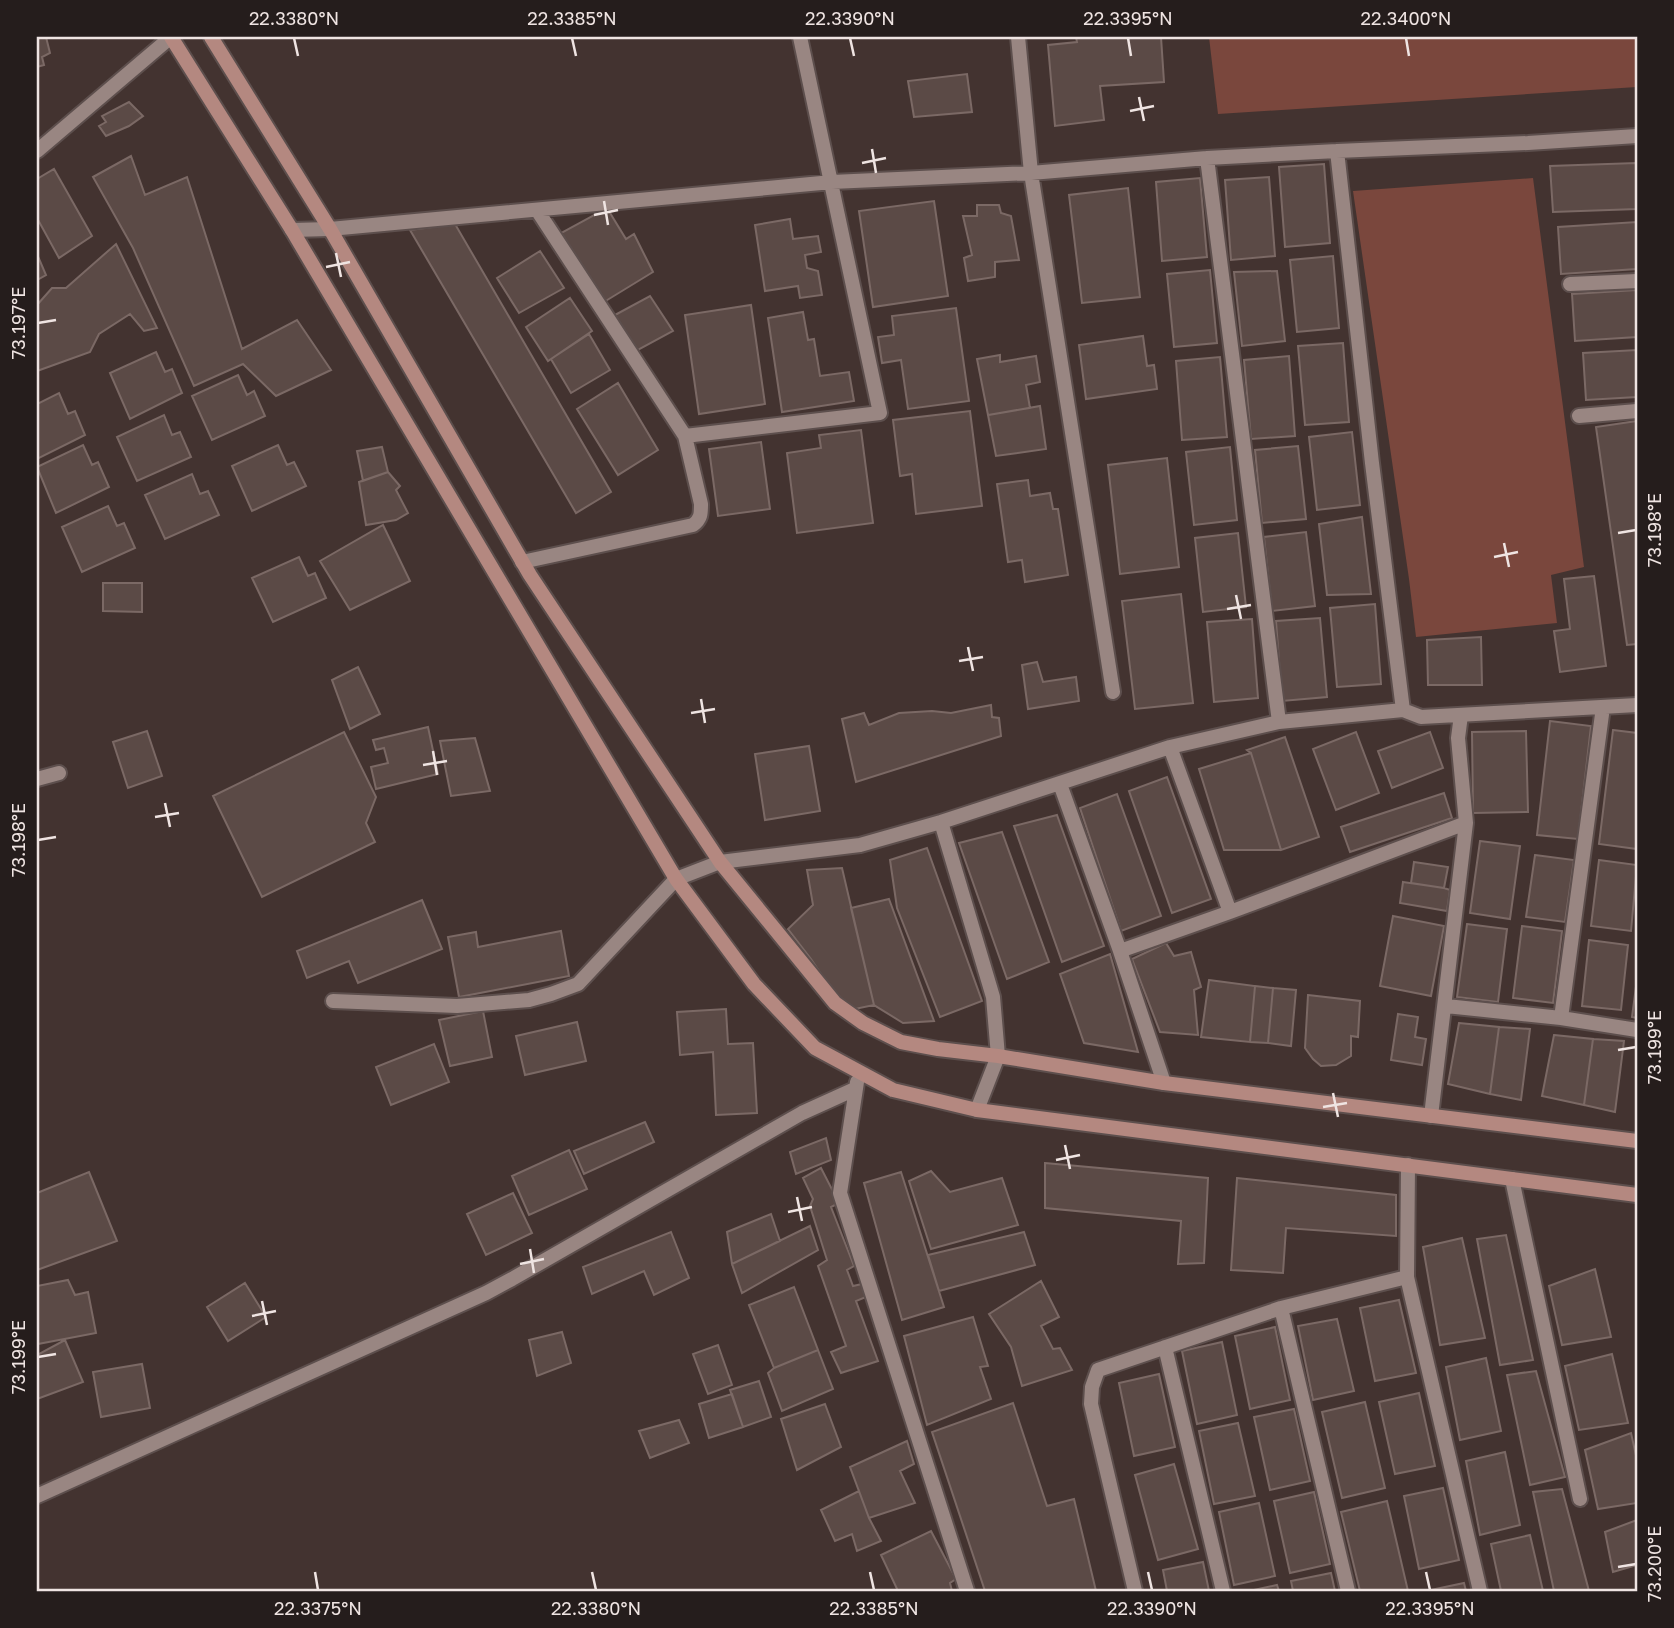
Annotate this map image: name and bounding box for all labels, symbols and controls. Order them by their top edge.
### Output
text: 22.3380°N [249,7,339,29]
text: 22.3385°N [527,7,617,29]
text: 22.3390°N [805,7,895,29]
text: 22.3395°N [1083,7,1173,29]
text: 22.3400°N [1361,7,1451,29]
text: 73.197°E [7,287,29,359]
text: 73.198°E [1643,493,1665,567]
text: 73.198°E [7,803,29,877]
text: 73.199°E [1643,1010,1665,1084]
text: 73.199°E [7,1320,29,1394]
text: 73.200°E [1643,1526,1665,1602]
text: 22.3375°N [274,1597,362,1619]
text: 22.3380°N [551,1597,641,1619]
text: 22.3385°N [829,1597,919,1619]
text: 22.3390°N [1107,1597,1197,1619]
text: 22.3395°N [1385,1597,1475,1619]

